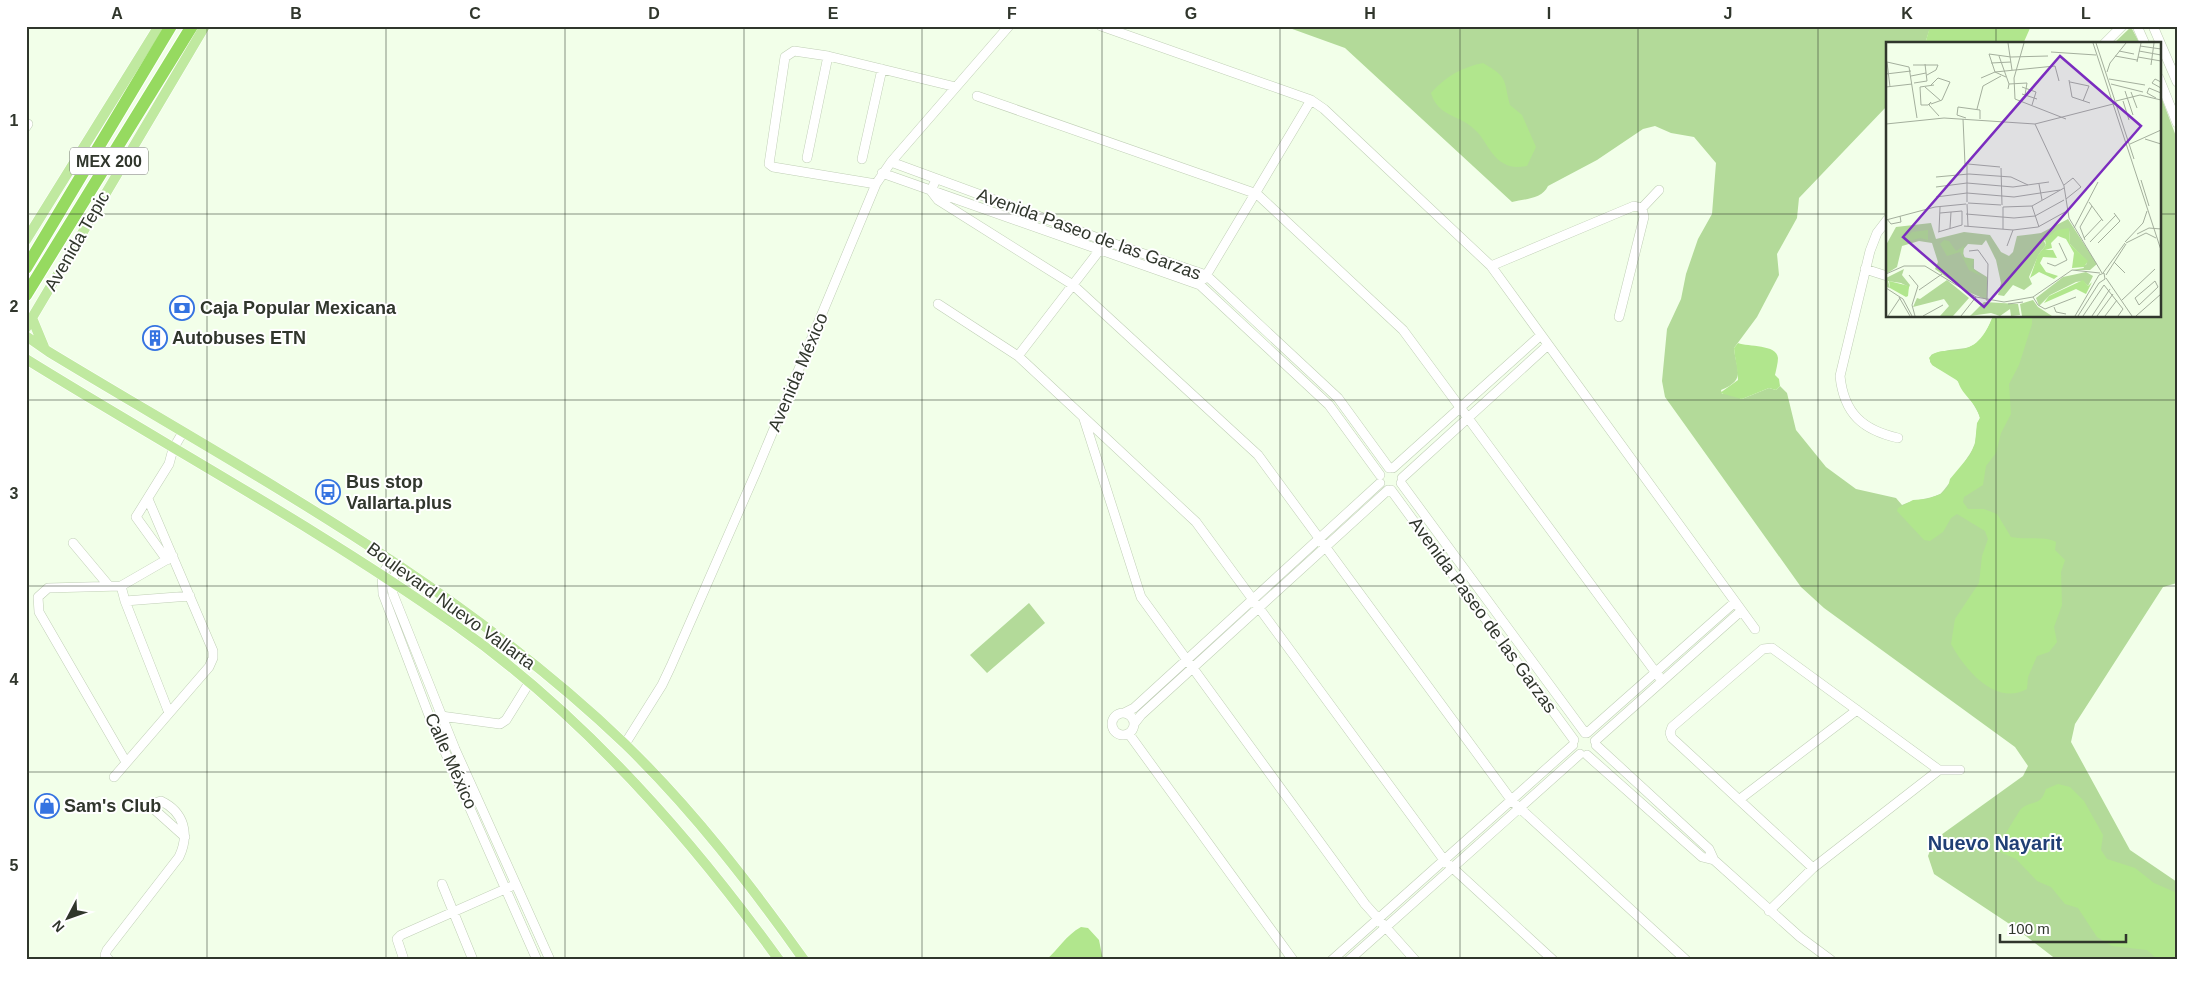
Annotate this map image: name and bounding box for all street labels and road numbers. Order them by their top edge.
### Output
road number: MEX 200 [70,148,148,175]
street label: Avenida Paseo de las Garzas [974,184,1204,284]
street label: Avenida Tepic [40,188,114,294]
street label: Avenida México [764,310,832,434]
street label: Avenida Paseo de las Garzas [1405,513,1561,717]
street label: Boulevard Nuevo Vallarta [363,538,540,674]
street label: Calle México [421,710,481,812]

